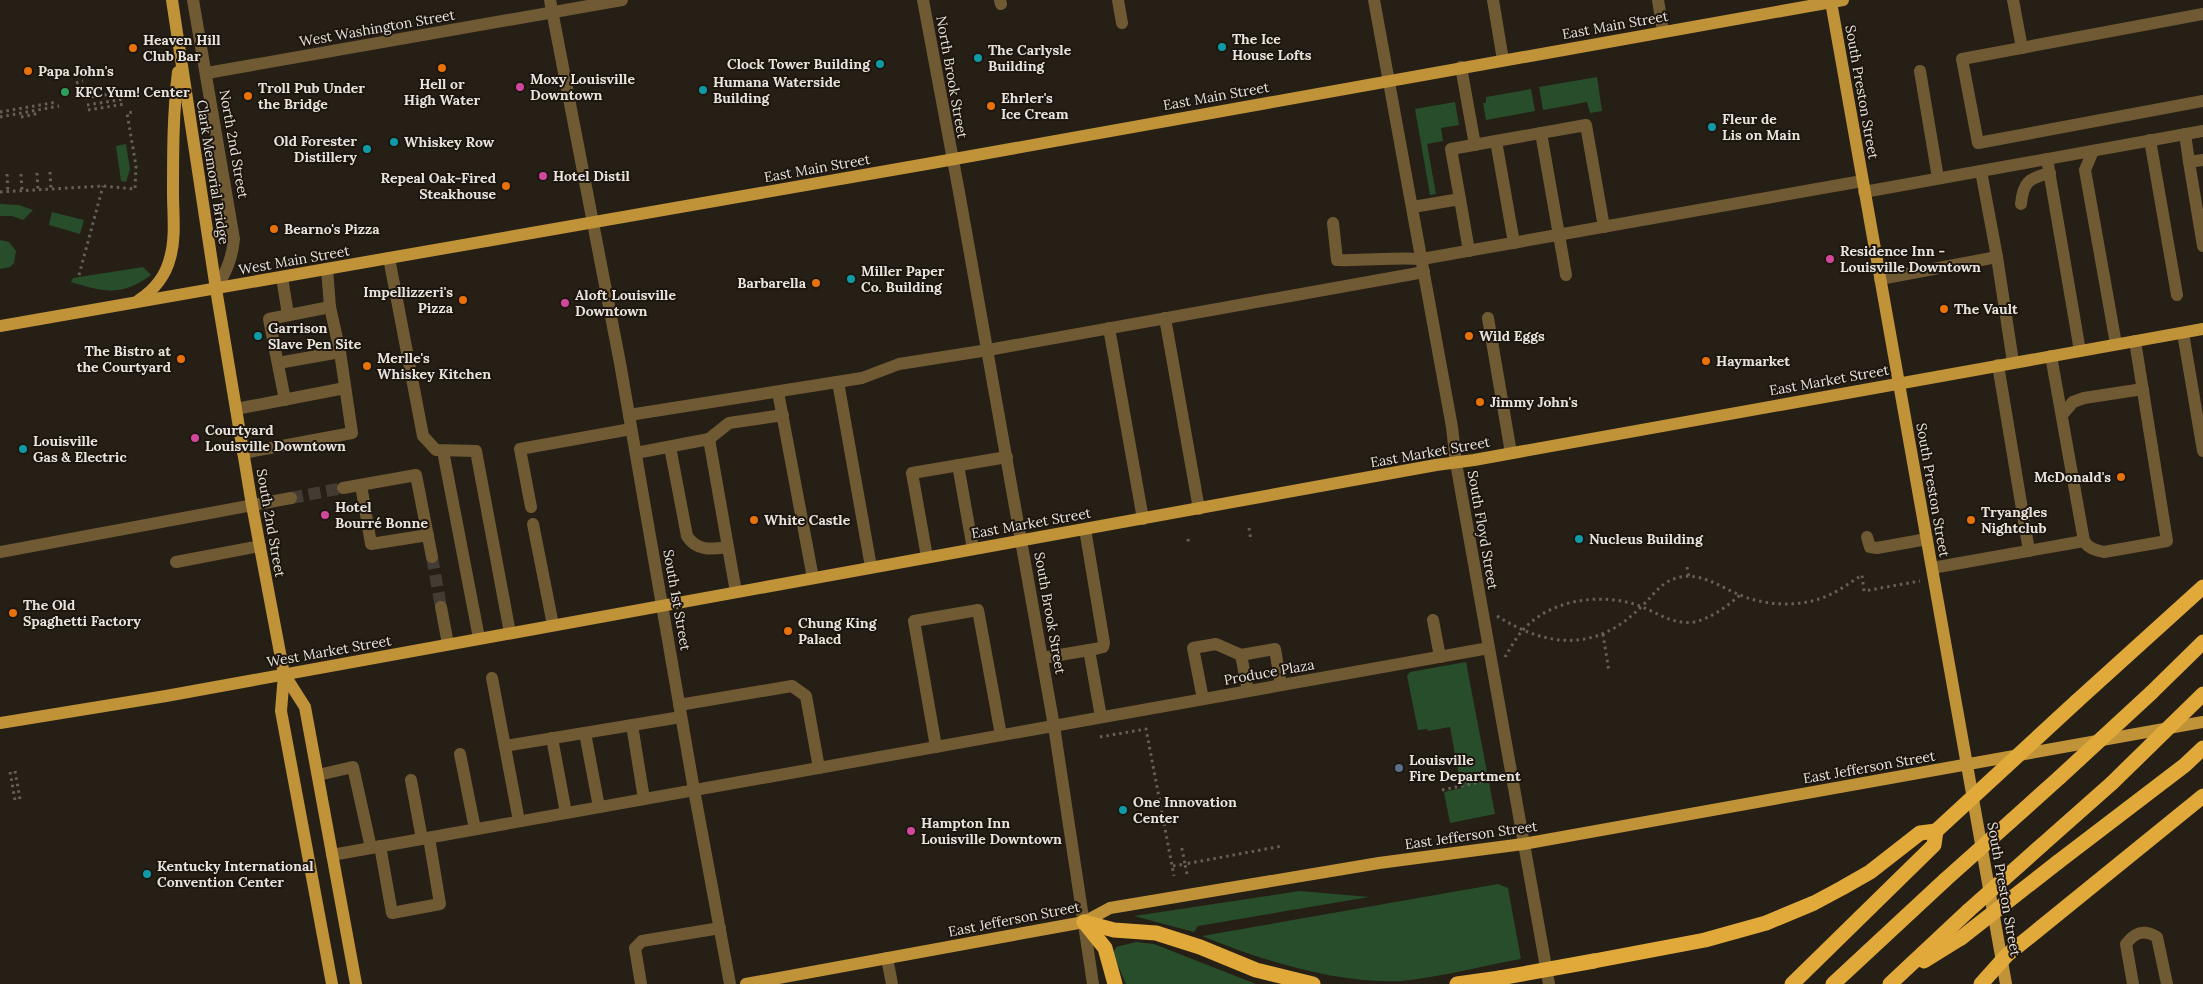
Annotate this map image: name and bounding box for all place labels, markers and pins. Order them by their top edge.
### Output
place label: The Ice House Lofts [1232,30,1312,64]
place label: Heaven Hill Club Bar [143,31,221,65]
place label: The Carlysle Building [988,41,1072,75]
marker: The Ice House Lofts [1216,41,1228,53]
marker: Heaven Hill Club Bar [127,42,139,54]
marker: The Carlysle Building [972,52,984,64]
place label: Clock Tower Building [727,55,871,73]
marker: Clock Tower Building [874,58,886,70]
place label: Papa John's [38,62,114,80]
marker: Hell or High Water [436,62,448,74]
marker: Papa John's [22,65,34,77]
place label: Moxy Louisville Downtown [530,70,635,104]
place label: Humana Waterside Building [713,73,841,107]
place label: Hell or High Water [404,75,480,109]
place label: Troll Pub Under the Bridge [258,79,365,113]
marker: Moxy Louisville Downtown [514,81,526,93]
place label: KFC Yum! Center [75,83,190,101]
marker: Humana Waterside Building [697,84,709,96]
marker: KFC Yum! Center [59,86,71,98]
place label: Ehrler's Ice Cream [1001,89,1069,123]
marker: Troll Pub Under the Bridge [242,90,254,102]
marker: Ehrler's Ice Cream [985,100,997,112]
place label: Fleur de Lis on Main [1722,110,1800,144]
marker: Fleur de Lis on Main [1706,121,1718,133]
place label: Old Forester Distillery [274,132,357,166]
place label: Whiskey Row [404,133,495,151]
marker: Whiskey Row [388,136,400,148]
marker: Old Forester Distillery [361,143,373,155]
place label: Hotel Distil [553,167,631,185]
place label: Repeal Oak-Fired Steakhouse [381,169,496,203]
marker: Hotel Distil [537,170,549,182]
marker: Repeal Oak-Fired Steakhouse [500,180,512,192]
place label: Bearno's Pizza [284,220,380,238]
marker: Bearno's Pizza [268,223,280,235]
place label: Residence Inn - Louisville Downtown [1840,242,1981,276]
marker: Residence Inn - Louisville Downtown [1824,253,1836,265]
place label: Miller Paper Co. Building [861,262,945,296]
marker: Miller Paper Co. Building [845,273,857,285]
place label: Barbarella [737,274,807,292]
marker: Barbarella [810,277,822,289]
place label: Impellizzeri's Pizza [363,283,454,317]
place label: Aloft Louisville Downtown [575,286,676,320]
marker: Impellizzeri's Pizza [457,294,469,306]
marker: Aloft Louisville Downtown [559,297,571,309]
place label: The Vault [1954,300,2018,318]
marker: The Vault [1938,303,1950,315]
place label: Garrison Slave Pen Site [268,319,362,353]
place label: Wild Eggs [1479,327,1545,345]
marker: Garrison Slave Pen Site [252,330,264,342]
marker: Wild Eggs [1463,330,1475,342]
place label: The Bistro at the Courtyard [77,342,171,376]
place label: Merlle's Whiskey Kitchen [377,349,491,383]
place label: Haymarket [1716,352,1790,370]
marker: The Bistro at the Courtyard [175,353,187,365]
marker: Haymarket [1700,355,1712,367]
marker: Merlle's Whiskey Kitchen [361,360,373,372]
place label: Jimmy John's [1490,393,1578,411]
marker: Jimmy John's [1474,396,1486,408]
place label: Courtyard Louisville Downtown [205,421,346,455]
place label: Louisville Gas & Electric [33,432,127,466]
marker: Courtyard Louisville Downtown [189,432,201,444]
marker: Louisville Gas & Electric [17,443,29,455]
place label: McDonald's [2034,468,2111,486]
marker: McDonald's [2115,471,2127,483]
place label: Hotel Bourré Bonne [335,498,428,532]
place label: Tryangles Nightclub [1981,503,2047,537]
marker: Hotel Bourré Bonne [319,509,331,521]
place label: White Castle [764,511,851,529]
marker: White Castle [748,514,760,526]
marker: Tryangles Nightclub [1965,514,1977,526]
place label: Nucleus Building [1589,530,1704,548]
marker: Nucleus Building [1573,533,1585,545]
place label: The Old Spaghetti Factory [23,596,141,630]
marker: The Old Spaghetti Factory [7,607,19,619]
place label: Chung King Palacd [798,614,878,648]
marker: Chung King Palacd [782,625,794,637]
place label: Louisville Fire Department [1409,751,1521,785]
marker: Louisville Fire Department [1393,762,1405,774]
place label: One Innovation Center [1133,793,1237,827]
marker: One Innovation Center [1117,804,1129,816]
place label: Hampton Inn Louisville Downtown [921,814,1062,848]
marker: Hampton Inn Louisville Downtown [905,825,917,837]
place label: Kentucky International Convention Center [157,857,314,891]
marker: Kentucky International Convention Center [141,868,153,880]

